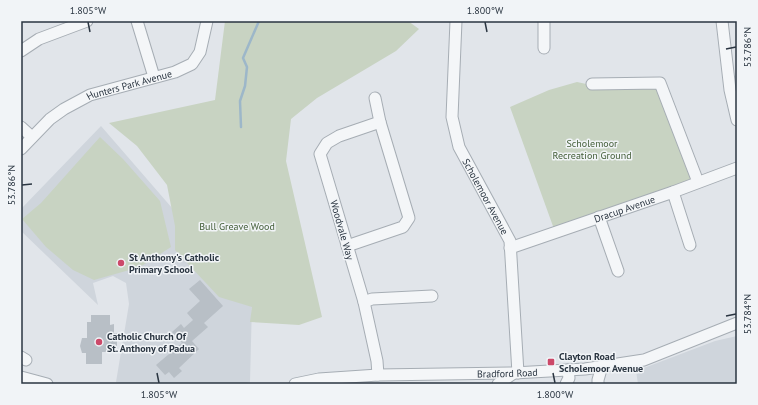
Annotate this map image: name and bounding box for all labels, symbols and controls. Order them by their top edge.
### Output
text: 1.805°W [70,4,107,17]
text: 1.800°W [467,4,504,17]
text: 53.786°N [741,27,754,67]
street label: Hunters Park Avenue [84,67,173,102]
park label: Scholemoor Recreation Ground [552,137,632,162]
street label: Scholemoor Avenue [460,156,512,237]
text: 53.786°N [5,165,18,205]
street label: Dracup Avenue [592,192,657,225]
street label: Woodvale Way [327,199,357,262]
park label: Bull Greave Wood [199,220,275,233]
place label: St Anthony's Catholic Primary School [129,251,220,276]
marker: St Anthony's Catholic Primary School [116,258,126,268]
text: 53.784°N [741,294,754,334]
place label: Catholic Church Of St. Anthony of Padua [107,330,195,355]
marker: Catholic Church Of St. Anthony of Padua [94,337,104,347]
place label: Clayton Road Scholemoor Avenue [559,350,643,375]
marker: Clayton Road Scholemoor Avenue [546,357,556,367]
street label: Bradford Road [477,365,538,380]
text: 1.805°W [141,388,178,401]
text: 1.800°W [537,388,574,401]

